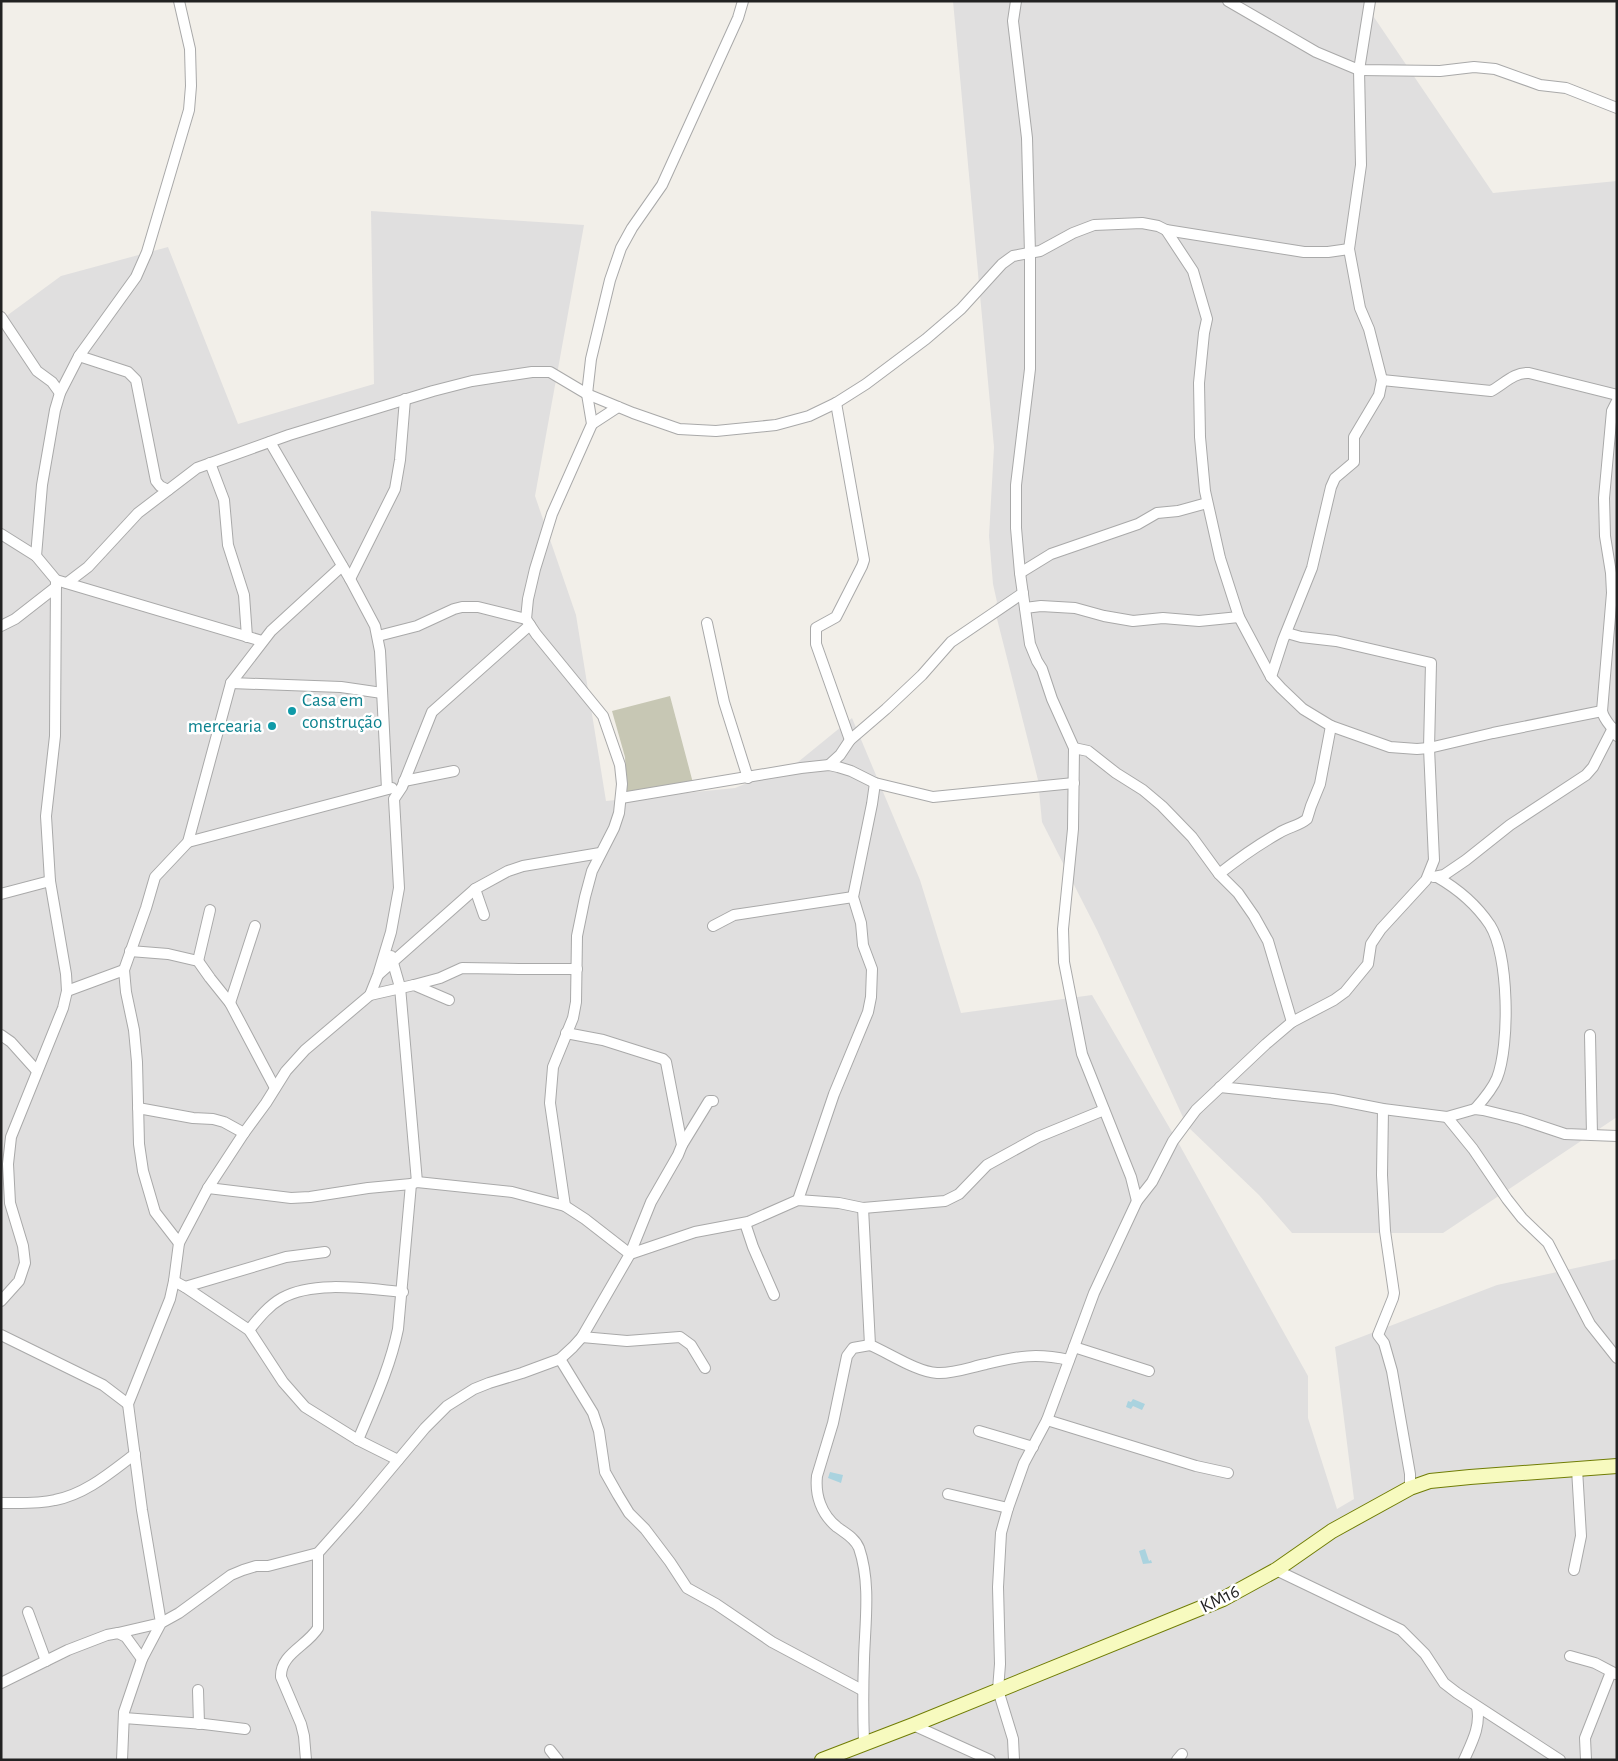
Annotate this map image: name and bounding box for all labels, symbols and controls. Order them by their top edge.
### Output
place label: Casa em construção [302,691,382,732]
marker: Casa em construção [286,705,298,717]
place label: mercearia [188,717,262,736]
marker: mercearia [266,720,278,732]
street label: KM16 [1197,1581,1243,1616]

